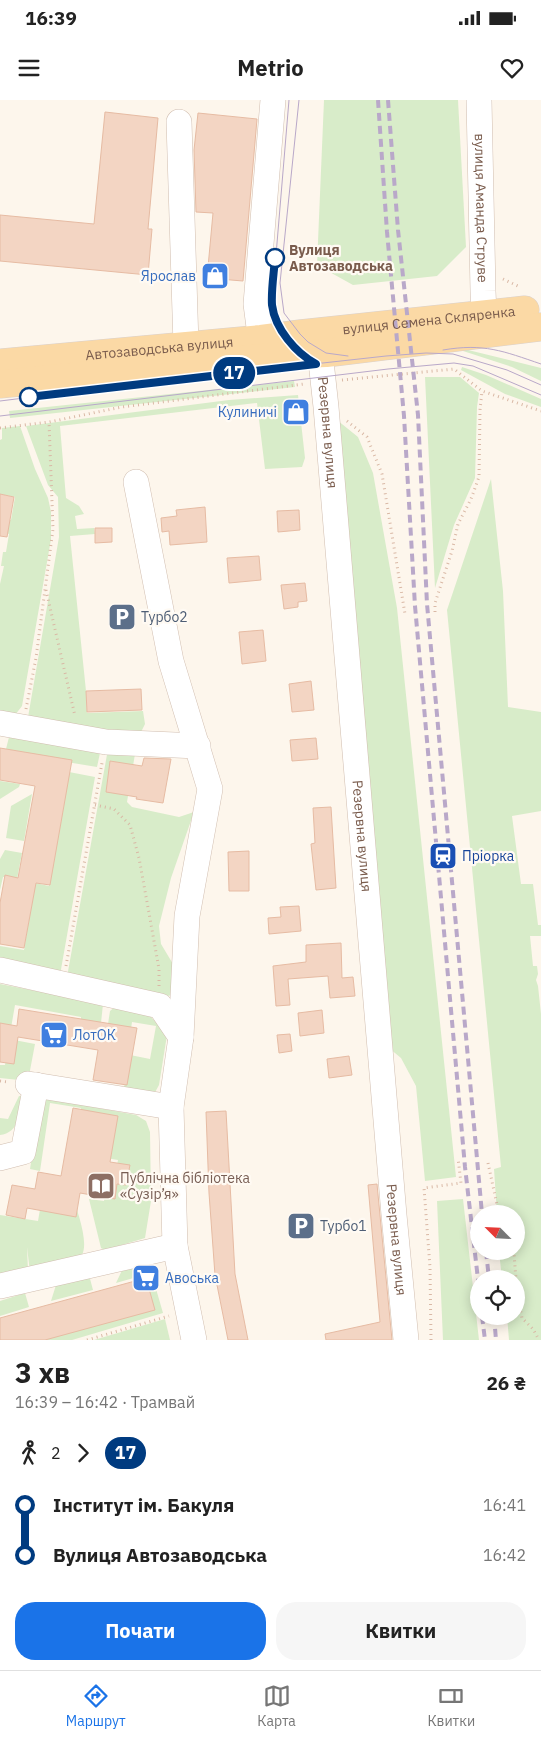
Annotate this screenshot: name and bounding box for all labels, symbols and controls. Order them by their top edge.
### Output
text: 16:39 [25,6,77,30]
text: Metrio [237,53,304,82]
icon: menu [15,54,43,82]
icon: heart [498,54,526,82]
street label: вулиця Аманда Струве [471,133,492,283]
place label: Вулиця Автозаводська [289,241,393,275]
marker: Вулиця Автозаводська [265,248,285,268]
shop icon: Ярослав [200,261,230,291]
place label: Ярослав [141,267,196,285]
street label: вулиця Семена Скляренка [342,302,517,338]
street label: Автозаводська вулиця [85,333,234,364]
line badge: 17 [212,357,256,389]
text: 17 [223,361,245,384]
street label: Резервна вулиця [314,376,342,489]
unlabelled marker [19,387,39,407]
shop icon: Кулиничі [281,397,311,427]
place label: Кулиничі [218,403,277,421]
parking icon: Турбо2 [107,602,137,632]
place label: Турбо2 [141,608,188,626]
street label: Резервна вулиця [348,779,376,893]
station icon: Пріорка [428,841,458,871]
place label: Пріорка [462,847,515,865]
supermarket icon: ЛотОК [39,1020,69,1050]
place label: ЛотОК [73,1026,116,1044]
place label: Публічна бібліотека «Сузір’я» [120,1169,250,1203]
library icon: Публічна бібліотека «Сузір’я» [86,1171,116,1201]
street label: Резервна вулиця [382,1183,411,1296]
north arrow [470,1205,525,1260]
map controls [470,1205,525,1325]
parking icon: Турбо1 [286,1211,316,1241]
place label: Турбо1 [320,1217,367,1235]
supermarket icon: Авоська [131,1263,161,1293]
place label: Авоська [165,1269,220,1287]
button: locate [470,1270,525,1325]
text: 3 хв [15,1354,70,1391]
text: 26 ₴ [486,1371,526,1395]
text: 16:39 – 16:42 · Трамвай [15,1392,195,1412]
icon: walk [15,1439,43,1467]
icon: forward [69,1439,97,1467]
text: 17 [115,1441,136,1464]
text: 2 [51,1443,61,1463]
text: Інститут ім. Бакуля [53,1493,234,1517]
text: 16:41 [483,1495,526,1515]
text: Вулиця Автозаводська [53,1543,267,1567]
text: 16:42 [483,1545,526,1565]
button: Почати [15,1602,266,1660]
button: Квитки [276,1602,526,1660]
tab: Маршрут [66,1682,126,1730]
tab: Карта [257,1682,296,1730]
tab: Квитки [427,1682,475,1730]

